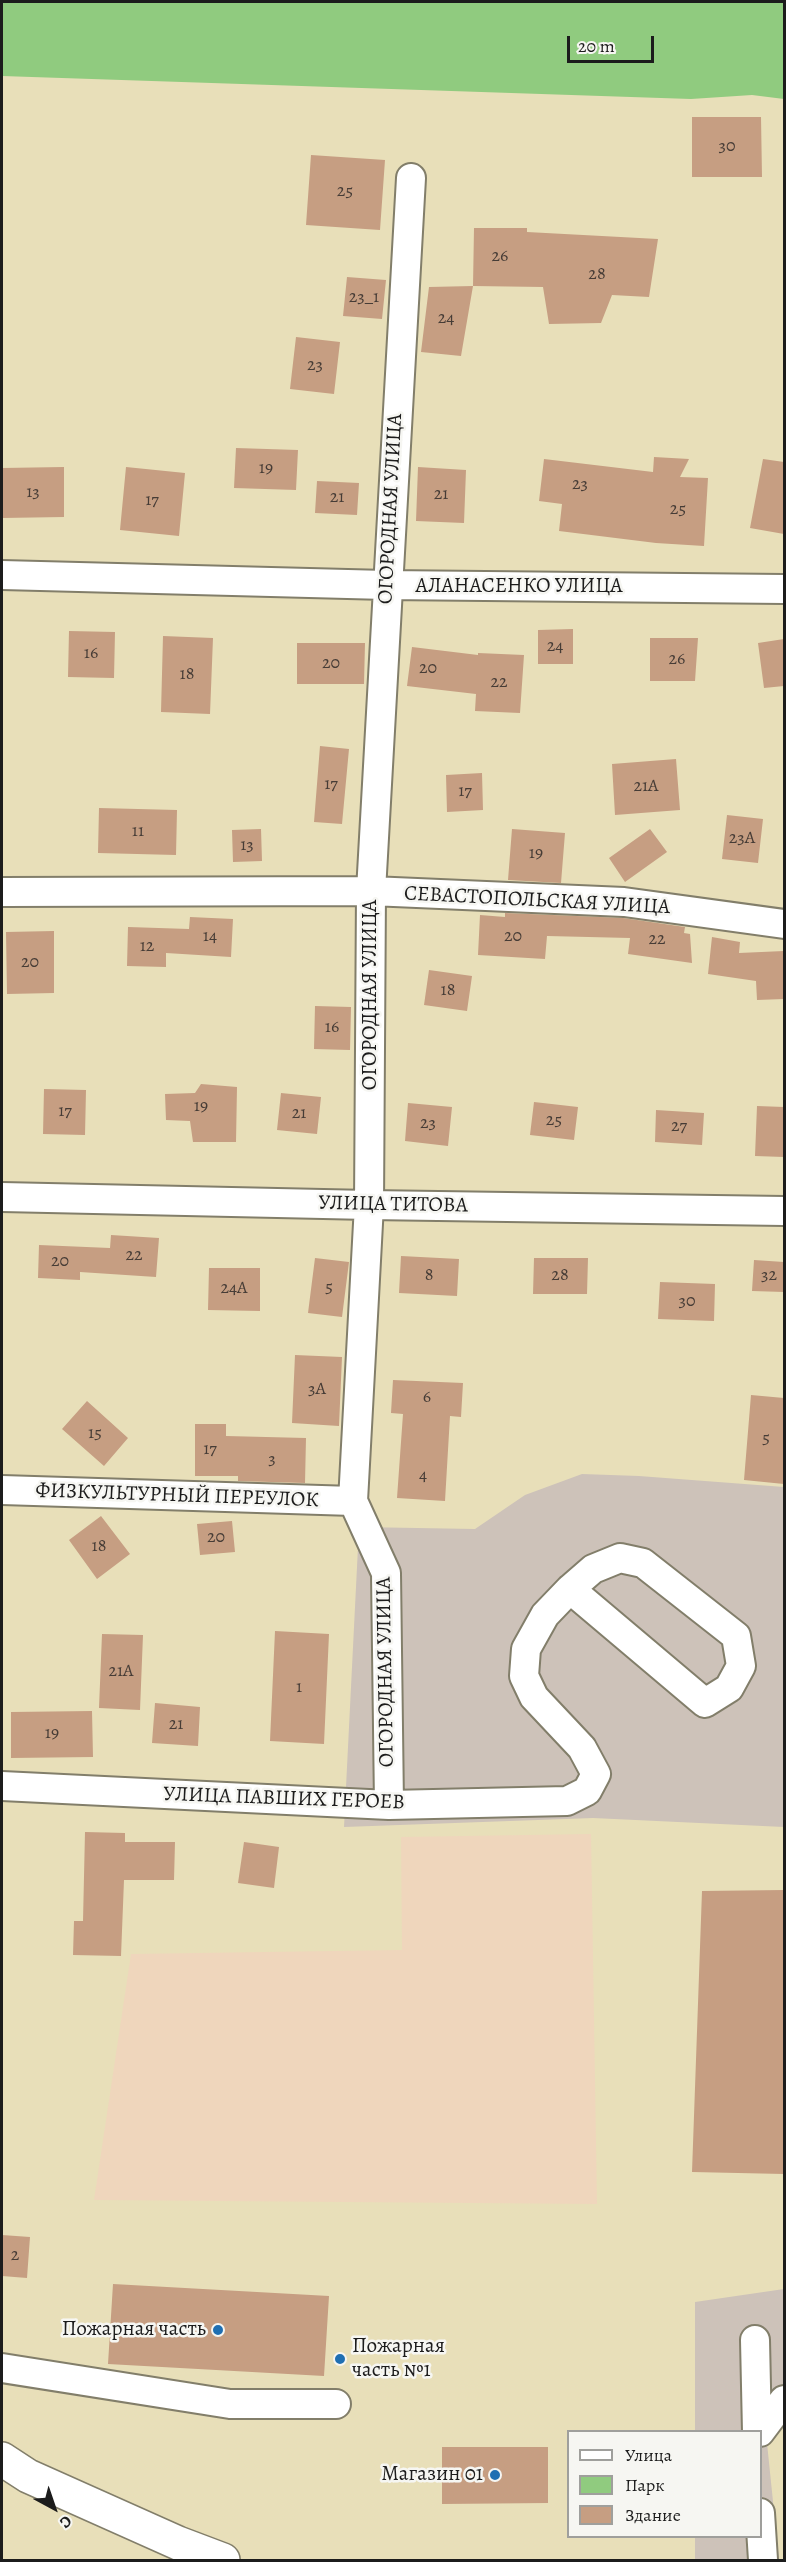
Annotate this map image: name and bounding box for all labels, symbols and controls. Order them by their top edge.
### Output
scale bar [570,24,657,62]
text: 20 m [578,34,615,58]
house number: 30 [718,136,736,158]
house number: 25 [337,181,353,203]
house number: 26 [492,246,508,268]
house number: 28 [588,264,606,286]
house number: 23_1 [349,287,379,309]
house number: 24 [438,308,454,330]
house number: 23 [307,355,323,377]
street label: ОГОРОДНАЯ УЛИЦА [373,413,409,605]
house number: 19 [259,458,273,480]
house number: 23 [572,474,588,496]
house number: 13 [26,482,40,504]
house number: 21 [434,484,448,506]
house number: 21 [330,487,344,509]
house number: 17 [145,490,159,512]
house number: 25 [670,499,686,521]
street label: АЛАНАСЕНКО УЛИЦА [415,574,623,600]
house number: 24 [547,636,563,658]
house number: 16 [84,643,98,665]
house number: 26 [669,649,685,671]
house number: 20 [322,653,340,675]
house number: 20 [419,658,437,680]
house number: 18 [180,664,194,686]
house number: 22 [490,672,508,694]
house number: 17 [324,774,338,796]
house number: 21А [633,776,659,798]
house number: 17 [458,781,472,803]
house number: 11 [132,821,144,843]
house number: 23А [729,828,755,850]
house number: 13 [240,835,254,857]
house number: 19 [529,843,543,865]
street label: СЕВАСТОПОЛЬСКАЯ УЛИЦА [403,881,671,921]
street label: ОГОРОДНАЯ УЛИЦА [358,900,384,1090]
house number: 14 [203,926,217,948]
house number: 20 [504,926,522,948]
house number: 22 [648,929,666,951]
house number: 12 [140,936,154,958]
house number: 20 [21,952,39,974]
house number: 18 [441,980,455,1002]
house number: 16 [325,1017,339,1039]
house number: 19 [194,1096,208,1118]
house number: 17 [58,1101,72,1123]
house number: 21 [292,1103,306,1125]
house number: 25 [546,1110,562,1132]
house number: 23 [420,1113,436,1135]
house number: 27 [671,1116,687,1138]
street label: УЛИЦА ТИТОВА [318,1191,468,1219]
house number: 22 [125,1245,143,1267]
house number: 20 [51,1251,69,1273]
house number: 8 [425,1265,433,1287]
house number: 28 [551,1265,569,1287]
house number: 32 [761,1265,777,1287]
house number: 5 [325,1277,333,1299]
house number: 24А [220,1278,248,1300]
house number: 30 [678,1291,696,1313]
house number: 3А [308,1379,326,1401]
house number: 6 [423,1387,431,1409]
house number: 15 [88,1423,102,1445]
house number: 5 [762,1428,770,1450]
house number: 17 [203,1439,217,1461]
house number: 3 [268,1449,276,1471]
house number: 4 [419,1465,427,1487]
street label: ФИЗКУЛЬТУРНЫЙ ПЕРЕУЛОК [35,1478,319,1514]
house number: 20 [207,1527,225,1549]
house number: 18 [92,1536,106,1558]
street label: ОГОРОДНАЯ УЛИЦА [372,1577,400,1767]
house number: 21А [108,1661,134,1683]
house number: 1 [296,1677,302,1699]
house number: 21 [169,1714,183,1736]
house number: 19 [45,1723,59,1745]
street label: УЛИЦА ПАВШИХ ГЕРОЕВ [163,1782,405,1816]
house number: 2 [11,2245,19,2267]
place label: Пожарная часть [62,2317,206,2343]
marker: Пожарная часть [211,2323,225,2337]
place label: Пожарная часть №1 [352,2334,445,2384]
marker: Пожарная часть №1 [333,2352,347,2366]
legend [567,2430,762,2538]
text: Улица [625,2443,672,2467]
place label: Магазин 01 [381,2462,483,2488]
marker: Магазин 01 [488,2468,502,2482]
text: Парк [625,2473,665,2497]
north arrow [24,2478,84,2538]
text: Здание [625,2503,681,2527]
text: С [55,2510,76,2533]

